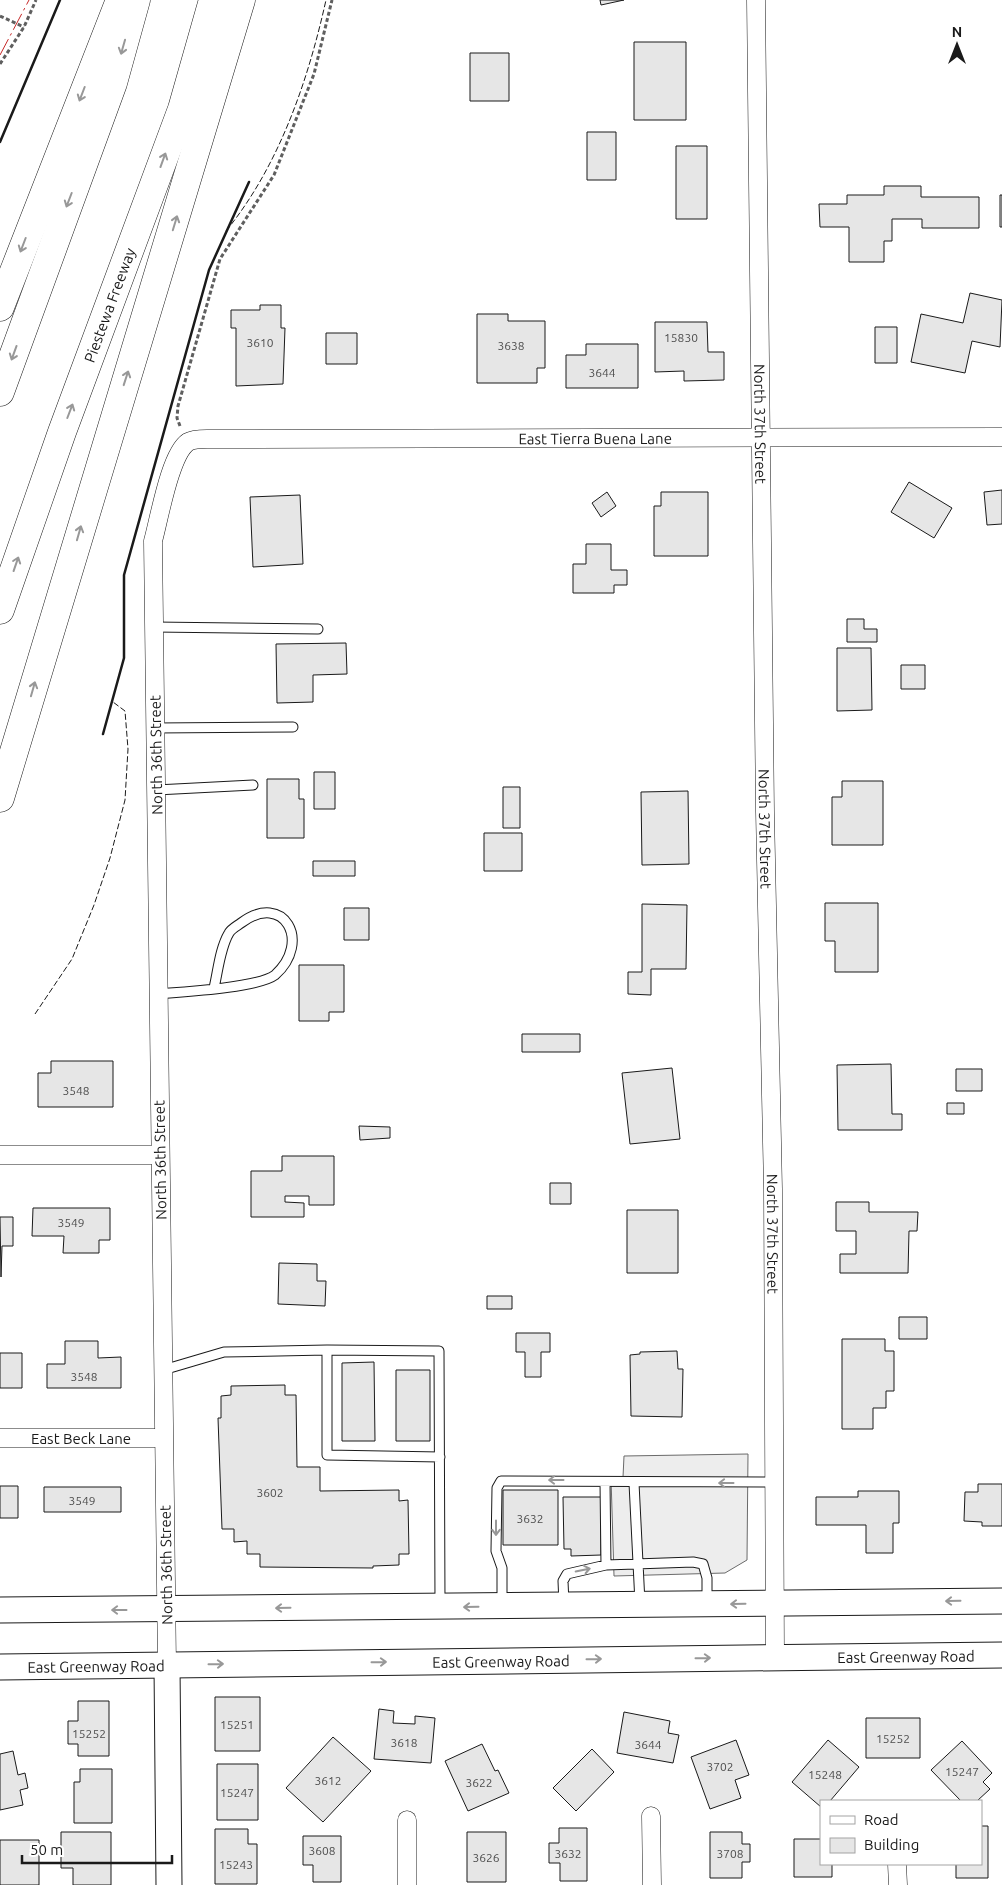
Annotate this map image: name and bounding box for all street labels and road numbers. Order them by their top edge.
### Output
street label: Piestewa Freeway [80,245,138,365]
street label: North 37th Street [752,364,770,484]
street label: East Tierra Buena Lane [518,429,672,447]
street label: North 36th Street [146,695,166,815]
street label: North 37th Street [756,769,775,889]
street label: North 36th Street [150,1100,170,1220]
street label: North 37th Street [764,1174,782,1294]
street label: East Beck Lane [31,1430,131,1447]
street label: North 36th Street [156,1505,176,1625]
street label: East Greenway Road [837,1647,975,1665]
street label: East Greenway Road [432,1652,570,1670]
street label: East Greenway Road [27,1657,165,1675]

